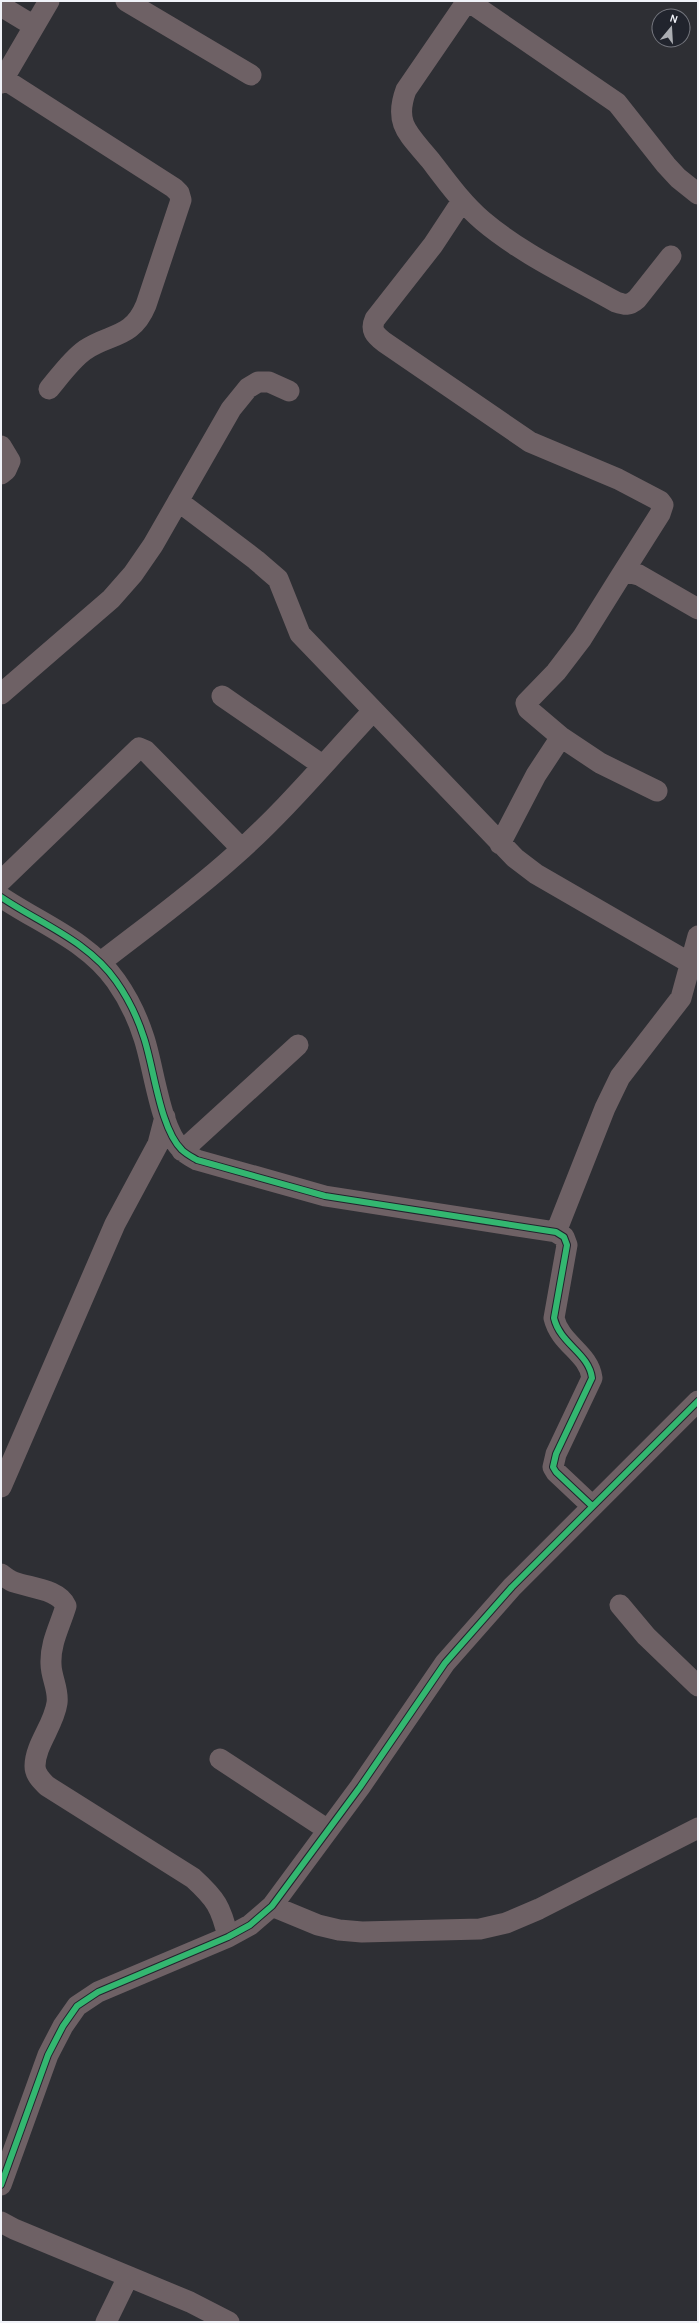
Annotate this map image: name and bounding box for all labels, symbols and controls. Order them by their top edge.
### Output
north arrow [651,8,691,48]
text: N [668,12,680,26]

